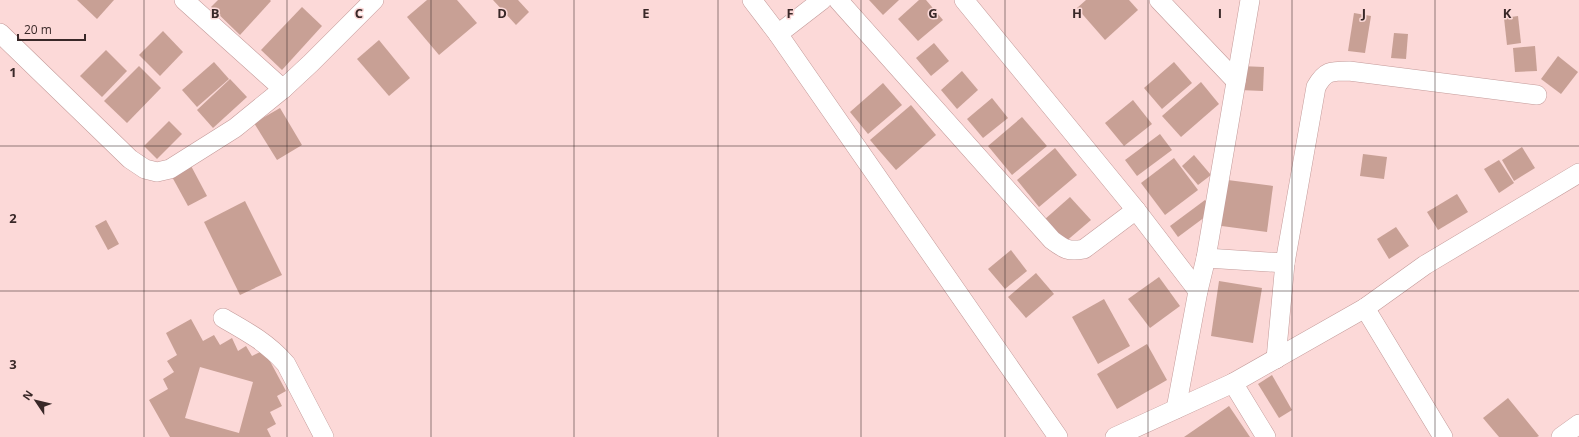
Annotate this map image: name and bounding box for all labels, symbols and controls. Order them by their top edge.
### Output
text: B [211,4,220,22]
text: C [355,4,363,22]
text: D [497,4,507,22]
text: E [642,4,650,22]
text: F [786,4,794,22]
text: G [928,4,938,22]
text: H [1072,4,1082,22]
text: I [1218,4,1222,22]
text: J [1361,4,1366,22]
text: K [1503,4,1512,22]
scale bar [18,16,85,42]
text: 20 m [24,21,52,38]
text: 1 [9,63,17,81]
text: 2 [9,209,17,227]
text: 3 [9,355,17,373]
north arrow [16,381,56,421]
text: N [19,387,36,403]

